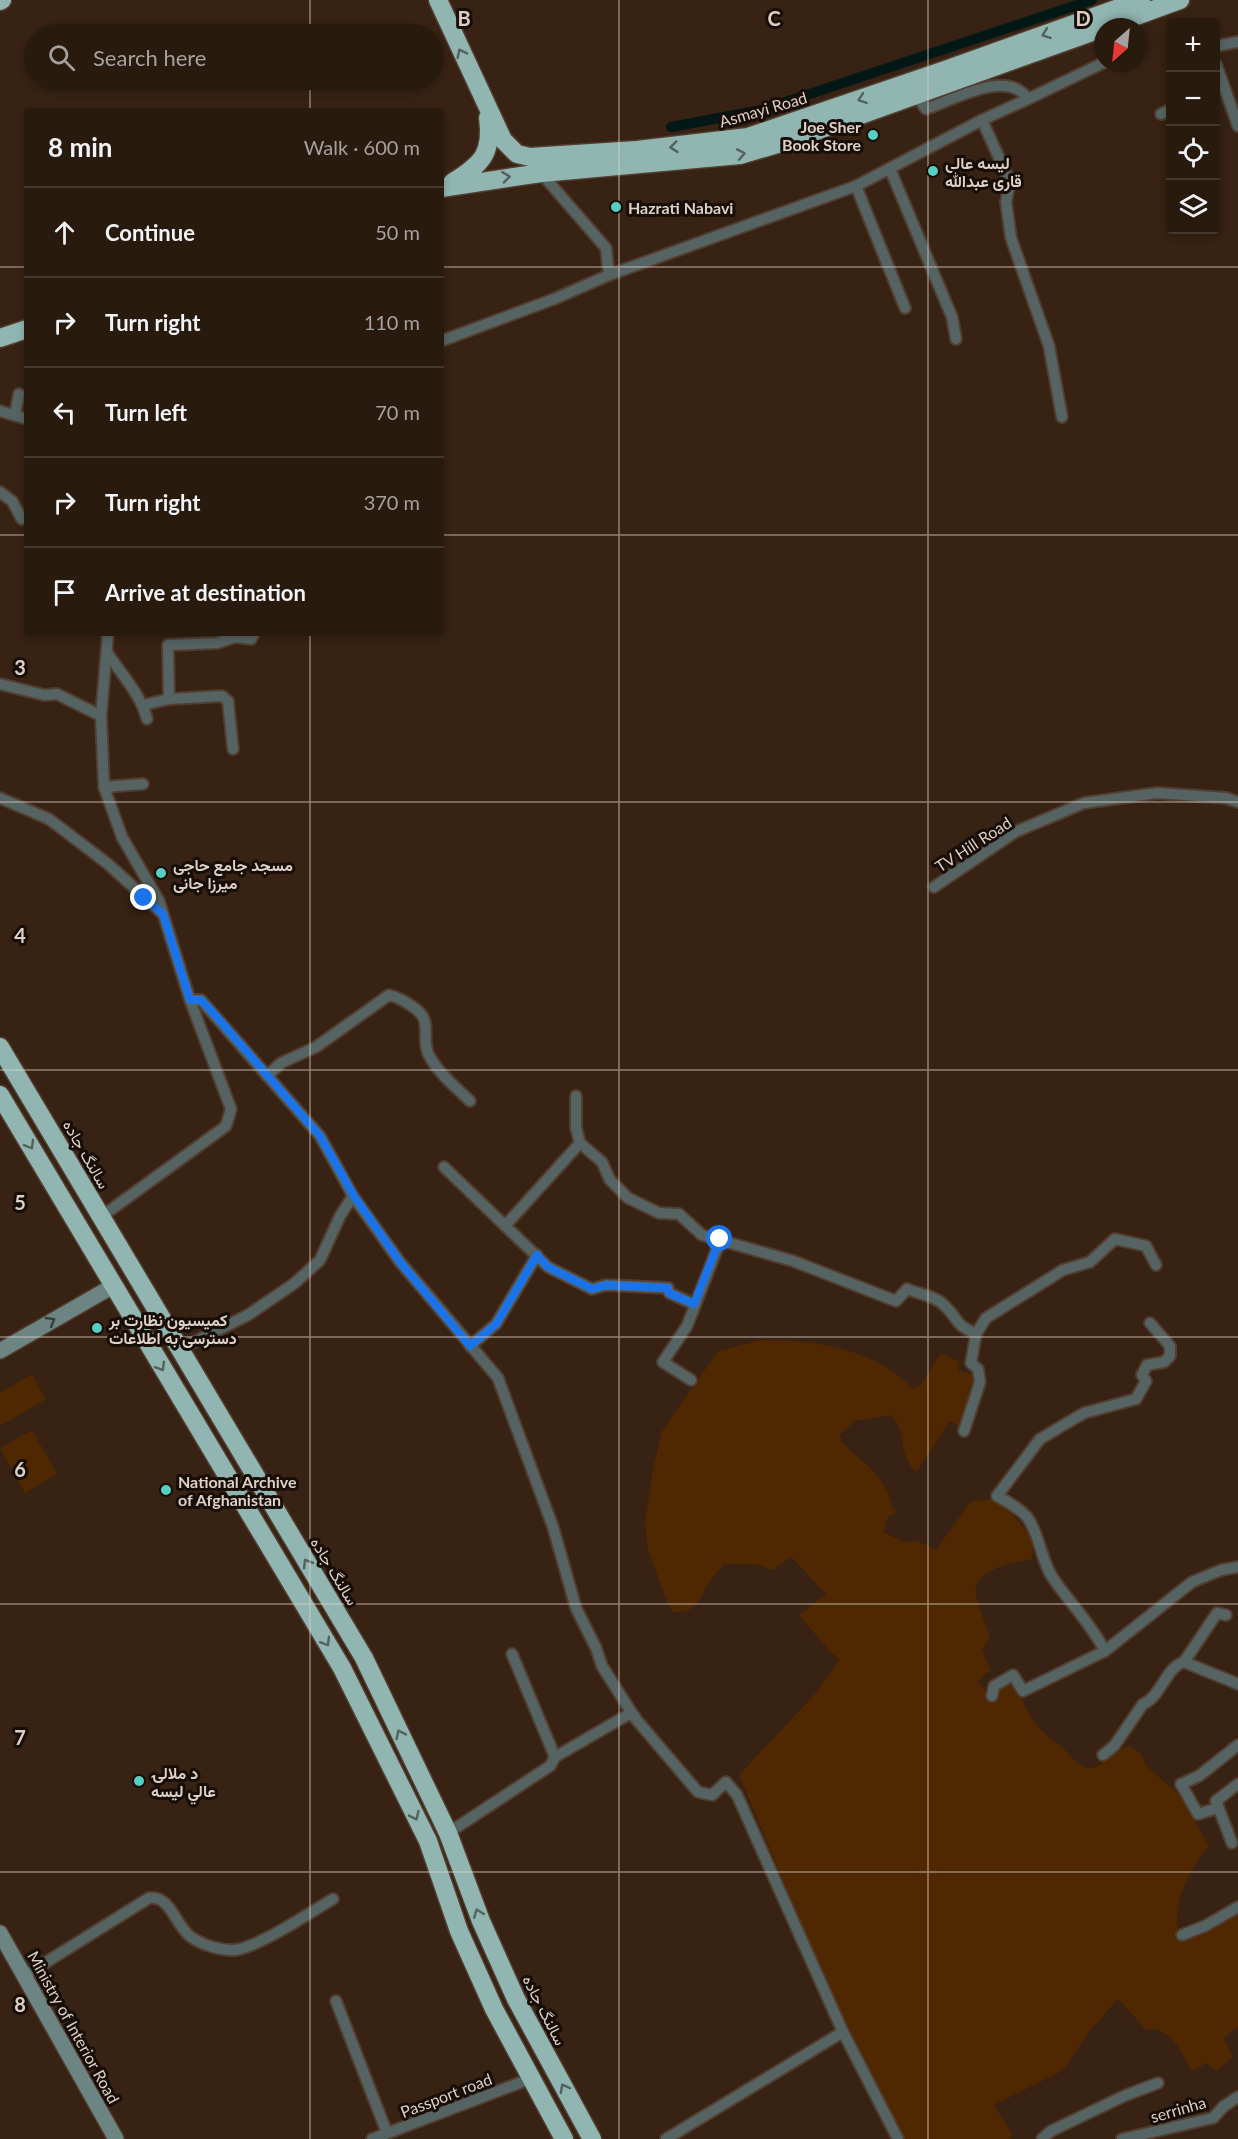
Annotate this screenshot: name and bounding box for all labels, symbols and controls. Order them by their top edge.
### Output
text: B [457,6,471,30]
text: C [767,6,781,30]
text: D [1075,6,1091,30]
north arrow [1094,18,1148,72]
map controls [1166,18,1220,234]
button: + [1166,18,1220,72]
search box [24,24,444,90]
one-way arrow [1041,26,1052,39]
icon: search [45,41,78,74]
text: Search here [93,44,206,71]
one-way arrow [456,48,468,59]
button: − [1166,72,1220,126]
street label: Asmayi Road [717,87,809,131]
one-way arrow [857,91,868,104]
place label: Joe Sher Book Store [782,117,861,154]
button: locate [1166,126,1220,180]
marker: Joe Sher Book Store [866,128,880,142]
text: 8 min [48,131,112,163]
text: Walk · 600 m [304,135,420,159]
one-way arrow [670,140,679,153]
one-way arrow [736,148,746,161]
place label: لیسه عالی قاری عبدالله [945,153,1022,192]
marker: لیسه عالی قاری عبدالله [926,164,940,178]
one-way arrow [501,172,510,184]
button: layers [1166,180,1220,234]
place label: Hazrati Nabavi [628,198,733,217]
marker: Hazrati Nabavi [609,200,623,214]
icon: ahead [48,216,81,249]
text: Continue [105,219,195,246]
text: 50 m [375,220,420,244]
icon: right [48,306,81,339]
text: Turn right [105,309,200,336]
text: 110 m [364,310,420,334]
icon: left [48,396,81,429]
text: Turn left [105,399,187,426]
text: 70 m [375,400,420,424]
icon: right [48,486,81,519]
text: Turn right [105,489,200,516]
text: 370 m [364,490,420,514]
icon: arrive [48,576,81,609]
text: Arrive at destination [105,579,306,606]
text: 3 [14,655,26,679]
street label: TV Hill Road [931,812,1015,876]
place label: مسجد جامع حاجی میرزا جانی [173,855,293,894]
marker: مسجد جامع حاجی میرزا جانی [154,866,168,880]
route end [130,884,156,910]
text: 4 [14,923,26,947]
street label: سالنگ جاده [59,1116,114,1192]
one-way arrow [22,1139,34,1149]
text: 5 [14,1190,26,1214]
route start [706,1225,732,1251]
place label: کمیسیون نظارت بر دسترسی به اطلاعات [108,1310,237,1349]
one-way arrow [44,1317,55,1329]
marker: کمیسیون نظارت بر دسترسی به اطلاعات [90,1321,104,1335]
one-way arrow [154,1361,166,1371]
text: 6 [14,1457,26,1481]
place label: National Archive of Afghanistan [178,1472,297,1509]
marker: National Archive of Afghanistan [159,1483,173,1497]
street label: سالنگ جاده [306,1534,363,1609]
one-way arrow [303,1559,315,1569]
one-way arrow [319,1636,331,1646]
text: 7 [14,1725,26,1749]
one-way arrow [396,1729,408,1740]
place label: د ملالۍ عالي لیسه [151,1763,216,1805]
marker: د ملالۍ عالي لیسه [132,1774,146,1788]
one-way arrow [408,1809,420,1820]
one-way arrow [473,1908,485,1919]
street label: Ministry of Interior Road [24,1948,124,2106]
street label: سالنگ جاده [518,1972,571,2049]
text: 8 [14,1992,26,2016]
street label: Passport road [398,2069,494,2121]
one-way arrow [560,2083,571,2094]
street label: serrinha [1148,2092,1208,2126]

